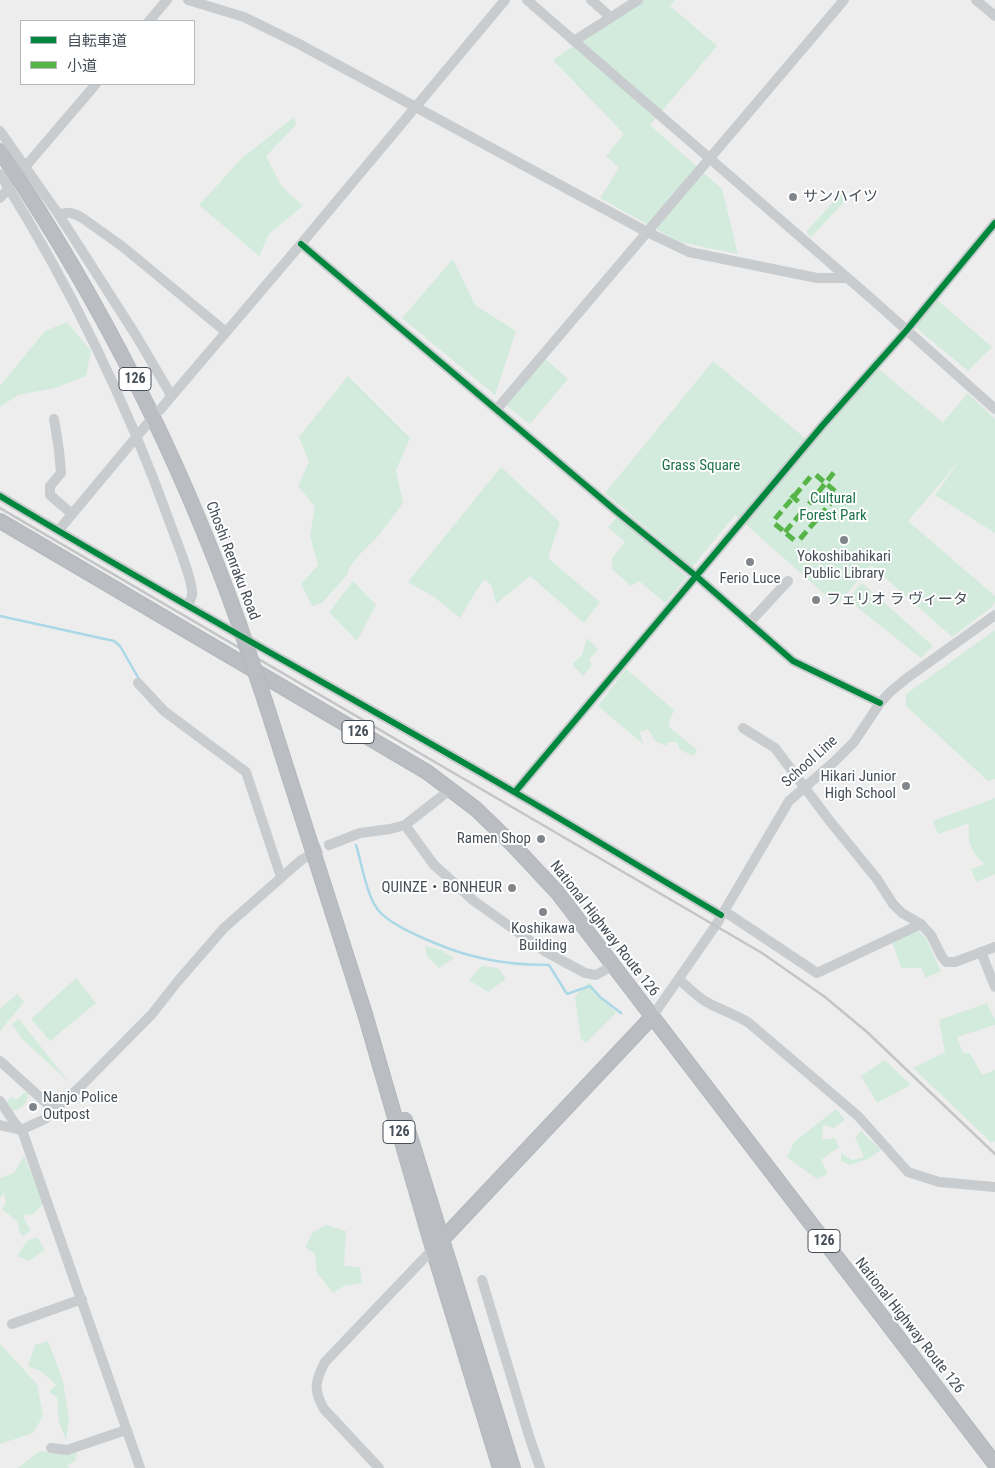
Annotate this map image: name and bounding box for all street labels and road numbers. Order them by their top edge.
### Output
road number: 126 [119,368,151,390]
street label: Choshi Renraku Road [201,499,263,623]
road number: 126 [342,720,374,744]
street label: School Line [778,732,842,792]
street label: National Highway Route 126 [546,858,662,1000]
road number: 126 [383,1120,415,1144]
road number: 126 [808,1230,840,1252]
street label: National Highway Route 126 [851,1255,967,1397]

